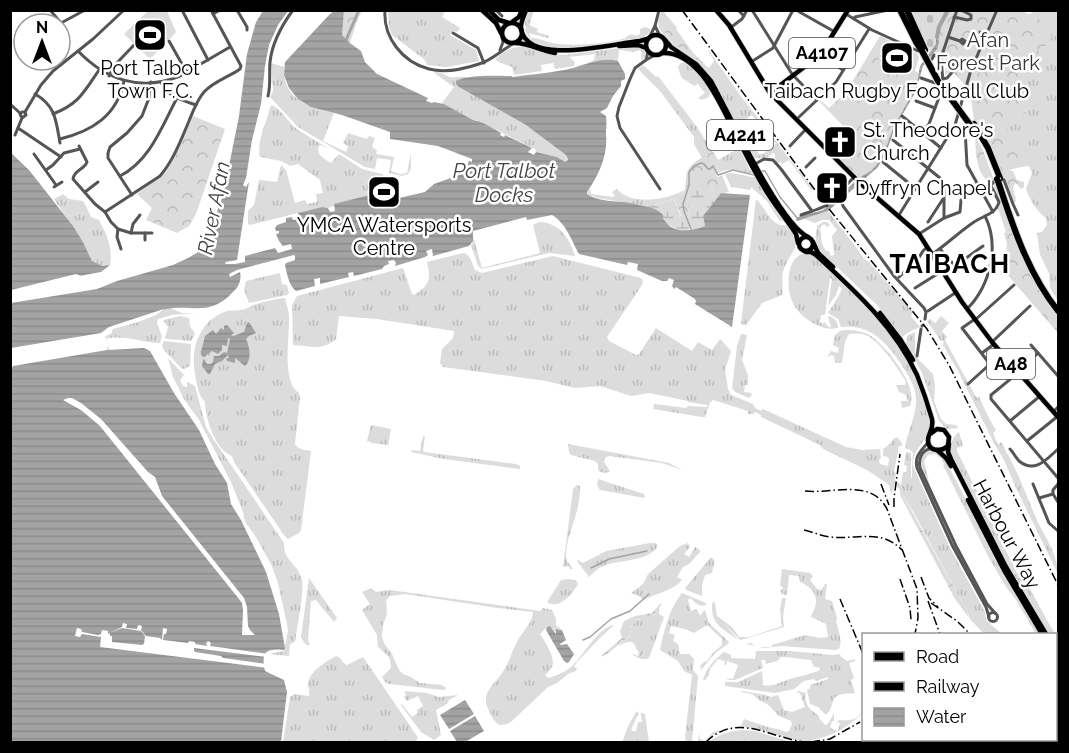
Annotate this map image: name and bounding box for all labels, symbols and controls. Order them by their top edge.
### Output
north arrow [12,12,72,72]
sports icon: Port Talbot Town F.C. [132,17,168,53]
text: N [36,18,48,37]
park label: Afan Forest Park [936,28,1040,75]
road number: A4107 [789,38,855,68]
sports icon: Taibach Rugby Football Club [879,40,915,76]
place label: Port Talbot Town F.C. [100,56,200,103]
place label: Taibach Rugby Football Club [765,79,1029,103]
place label: St. Theodore's Church [863,118,993,165]
road number: A4241 [707,120,773,150]
church icon: St. Theodore's Church [822,124,858,160]
water label: Port Talbot Docks [453,158,555,207]
water label: River Afan [192,159,235,257]
church icon: Dyffryn Chapel [814,170,850,206]
sports icon: YMCA Watersports Centre [366,174,402,210]
place label: Dyffryn Chapel [855,176,993,200]
place label: YMCA Watersports Centre [297,213,471,260]
district label: TAIBACH [889,249,1011,279]
road number: A48 [987,349,1035,379]
street label: Harbour Way [968,475,1046,593]
legend [862,633,1057,741]
text: Road [916,646,959,667]
text: Railway [916,676,980,697]
text: Water [916,706,967,727]

